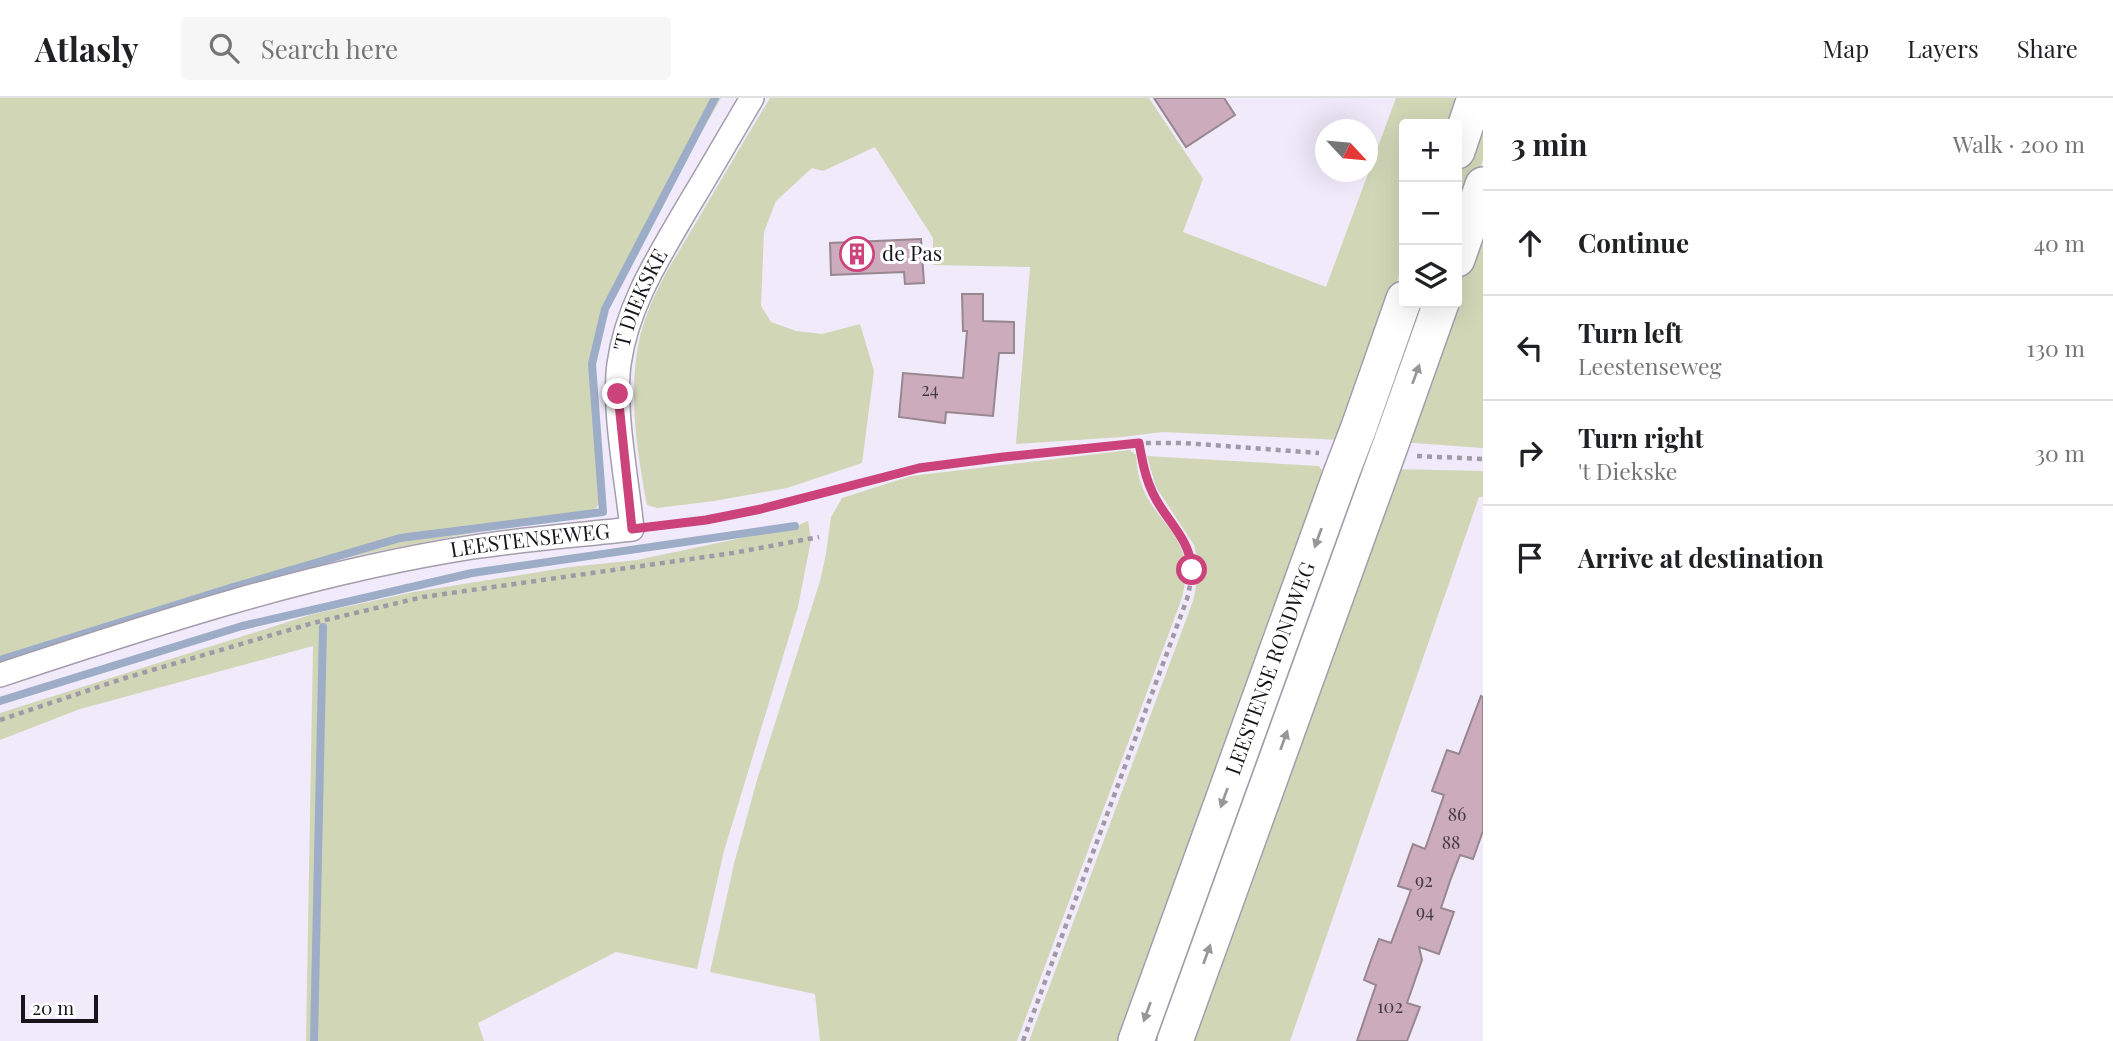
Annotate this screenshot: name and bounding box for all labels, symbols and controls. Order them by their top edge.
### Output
search box [181,17,671,80]
text: Atlasly [35,26,139,70]
icon: search [205,29,243,67]
text: Search here [261,31,398,66]
text: Map [1823,32,1869,64]
text: Layers [1907,32,1979,64]
text: Share [2017,32,2078,64]
north arrow [1315,119,1378,182]
map controls [1399,119,1462,308]
button: + [1399,119,1462,182]
text: 3 min [1511,124,1587,164]
text: Walk · 200 m [1953,128,2085,159]
button: − [1399,182,1462,245]
icon: ahead [1511,224,1549,262]
text: Continue [1578,225,1689,260]
text: 40 m [2034,227,2085,258]
building icon: de Pas [838,235,876,273]
place label: de Pas [882,238,942,266]
street label: 'T DIEKSKE [606,243,673,353]
button: layers [1399,245,1462,308]
text: Turn left [1578,315,1683,350]
icon: left [1511,329,1549,367]
text: 130 m [2027,332,2085,363]
text: Leestenseweg [1578,350,1722,381]
one-way arrow [1411,363,1422,384]
house number: 24 [921,377,939,401]
route end [602,378,633,409]
text: Turn right [1578,420,1704,455]
icon: right [1511,434,1549,472]
text: 30 m [2035,437,2085,468]
text: 't Diekske [1578,455,1677,486]
street label: LEESTENSEWEG [448,515,611,563]
one-way arrow [1312,528,1323,549]
icon: arrive [1511,539,1549,577]
text: Arrive at destination [1578,540,1824,575]
route start [1176,554,1207,585]
street label: LEESTENSE RONDWEG [1217,557,1320,778]
one-way arrow [1279,729,1290,750]
one-way arrow [1218,788,1229,809]
house number: 86 [1448,802,1466,826]
house number: 88 [1442,830,1460,854]
house number: 92 [1415,868,1433,892]
house number: 94 [1416,899,1434,923]
one-way arrow [1201,943,1212,964]
scale bar [21,992,98,1024]
text: 20 m [32,994,74,1020]
house number: 102 [1377,994,1403,1018]
one-way arrow [1141,1002,1152,1023]

